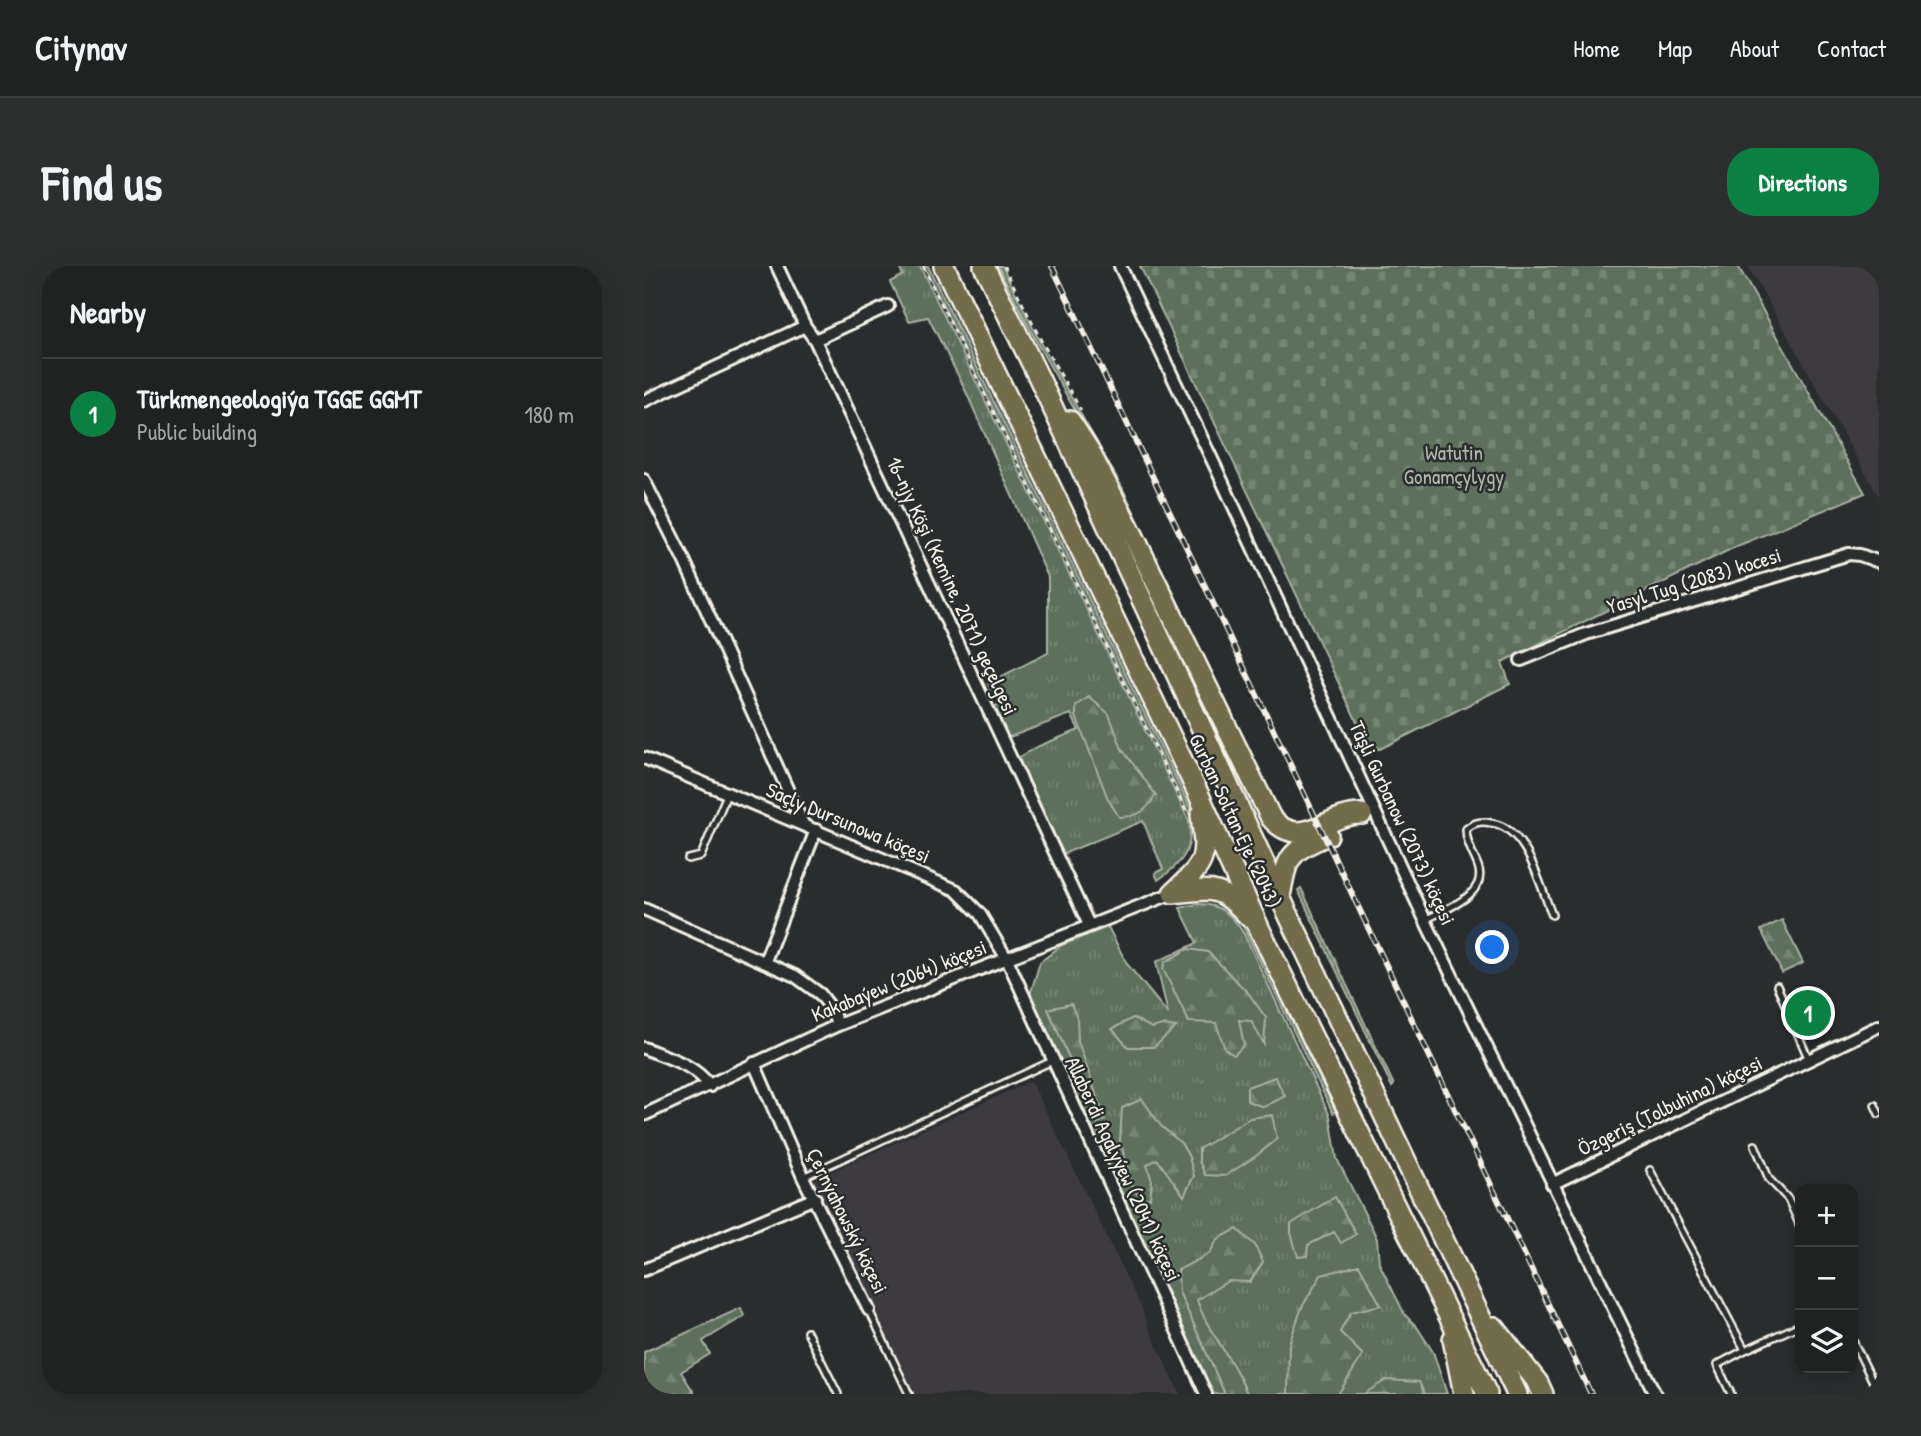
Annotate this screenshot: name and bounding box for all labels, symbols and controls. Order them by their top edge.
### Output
text: Citynav [35,26,127,70]
text: Home [1573,32,1620,64]
text: Map [1658,32,1692,64]
text: About [1730,32,1779,64]
text: Contact [1817,32,1886,64]
button: Directions [1727,148,1879,216]
text: Find us [42,149,162,215]
text: Nearby [70,292,146,332]
text: Türkmengeologiýa TGGE GGMT [137,381,422,416]
text: 1 [89,399,97,430]
text: 180 m [524,399,574,430]
text: Public building [137,416,257,447]
park label: Watutin Gonamçylygy [1404,438,1504,491]
street label: 16-njy Köşi (Kemine, 2071) geçelgesi [880,452,1025,720]
street label: Yasyl Tug (2083) kocesi [1603,540,1785,621]
street label: Täşli Gurbanow (2073) köçesi [1342,716,1463,930]
street label: Gurban Soltan Eje (2043) [1182,729,1289,913]
street label: Saçly Dursunowa köçesi [762,775,935,870]
your location [1475,930,1509,964]
street label: Kakabaýew (2064) köçesi [807,932,991,1029]
pin: 1 [1785,987,1831,1039]
street label: Özgeriş (Tolbuhina) köçesi [1573,1048,1767,1163]
street label: Allaberdi Agalyýew (2041) köçesi [1059,1052,1188,1286]
street label: Çernýahowský köçesi [800,1143,895,1298]
map controls [1795,1184,1858,1373]
button: + [1795,1184,1858,1247]
button: − [1795,1247,1858,1310]
button: layers [1795,1310,1858,1373]

